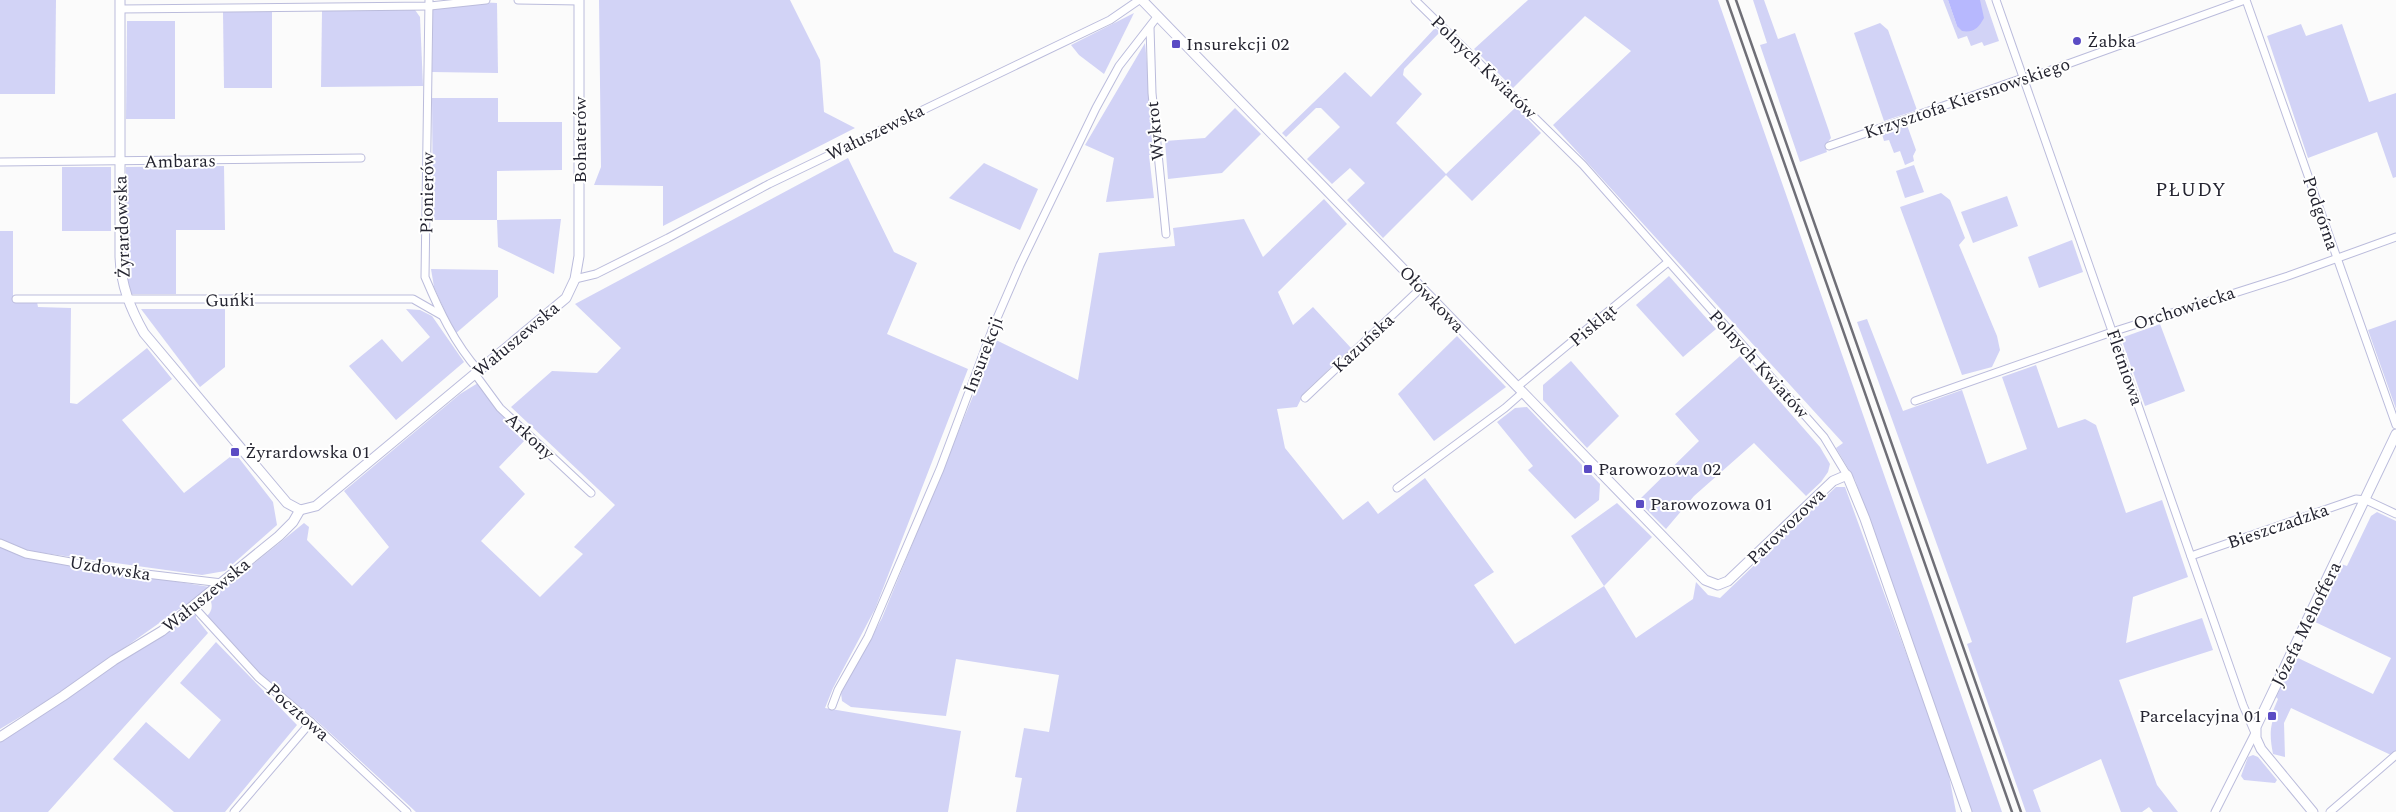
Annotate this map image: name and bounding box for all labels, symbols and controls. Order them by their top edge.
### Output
street label: Polnych Kwiatów [1424,9,1543,126]
place label: Żabka [2087,28,2136,55]
place label: Insurekcji 02 [1186,31,1289,58]
marker: Żabka [2071,35,2083,47]
marker: Insurekcji 02 [1170,38,1182,50]
street label: Krzysztofa Kiersnowskiego [1861,51,2074,146]
street label: Bohaterów [567,96,594,183]
street label: Wałuszewska [822,97,929,168]
street label: Wykrot [1139,100,1172,162]
street label: Ambaras [144,147,216,176]
street label: Pionierów [413,151,442,234]
street label: Podgórna [2295,173,2346,254]
street label: Żyrardowska [107,175,138,279]
district label: PŁUDY [2155,176,2227,205]
street label: Ołówkowa [1392,259,1471,339]
street label: Orchowiecka [2130,279,2239,338]
street label: Guńki [205,287,255,314]
street label: Wałuszewska [467,295,566,384]
street label: Piskląt [1563,297,1623,353]
street label: Polnych Kwiatów [1702,304,1815,425]
street label: Kazuńska [1326,307,1401,379]
street label: Insurekcji [956,313,1011,398]
street label: Fletniowa [2099,325,2150,409]
street label: Arkony [499,406,561,467]
place label: Żyrardowska 01 [245,439,371,466]
marker: Żyrardowska 01 [229,446,241,458]
place label: Parowozowa 02 [1598,456,1721,483]
marker: Parowozowa 02 [1582,463,1594,475]
street label: Parowozowa [1741,482,1832,571]
place label: Parowozowa 01 [1650,491,1773,518]
street label: Bieszczadzka [2224,496,2333,556]
marker: Parowozowa 01 [1634,498,1646,510]
street label: Uzdowska [67,549,153,588]
street label: Wałuszewska [157,551,256,639]
street label: Józefa Mehoffera [2264,557,2349,691]
street label: Pocztowa [260,677,336,748]
place label: Parcelacyjna 01 [2139,703,2262,730]
marker: Parcelacyjna 01 [2266,710,2278,722]

